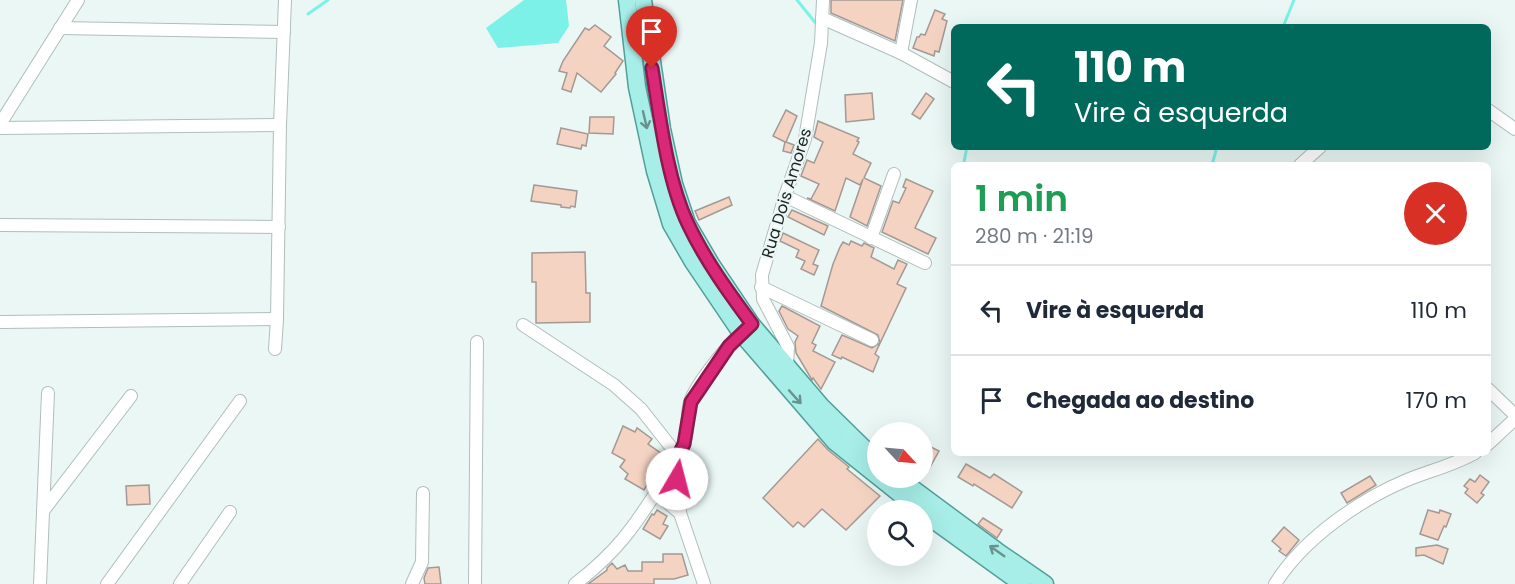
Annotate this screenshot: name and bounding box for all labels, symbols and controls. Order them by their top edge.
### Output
pin [626,6,677,68]
icon: arrive [635,15,668,48]
text: 110 m [1074,38,1186,97]
icon: left [975,48,1053,126]
text: Vire à esquerda [1074,94,1288,131]
one-way arrow [639,110,651,129]
street label: Rua Dois Amores [756,125,817,261]
text: 1 min [975,173,1068,224]
button: close [1404,182,1467,245]
text: 280 m · 21:19 [975,222,1094,250]
icon: left [975,294,1008,327]
text: Vire à esquerda [1026,295,1204,326]
text: 110 m [1411,295,1467,326]
icon: arrive [975,384,1008,417]
text: Chegada ao destino [1026,385,1254,416]
text: 170 m [1406,385,1467,416]
one-way arrow [788,389,802,404]
north arrow [867,422,933,488]
map controls [867,422,933,566]
position arrow [645,447,709,511]
button: search [867,500,933,566]
one-way arrow [990,545,1006,557]

